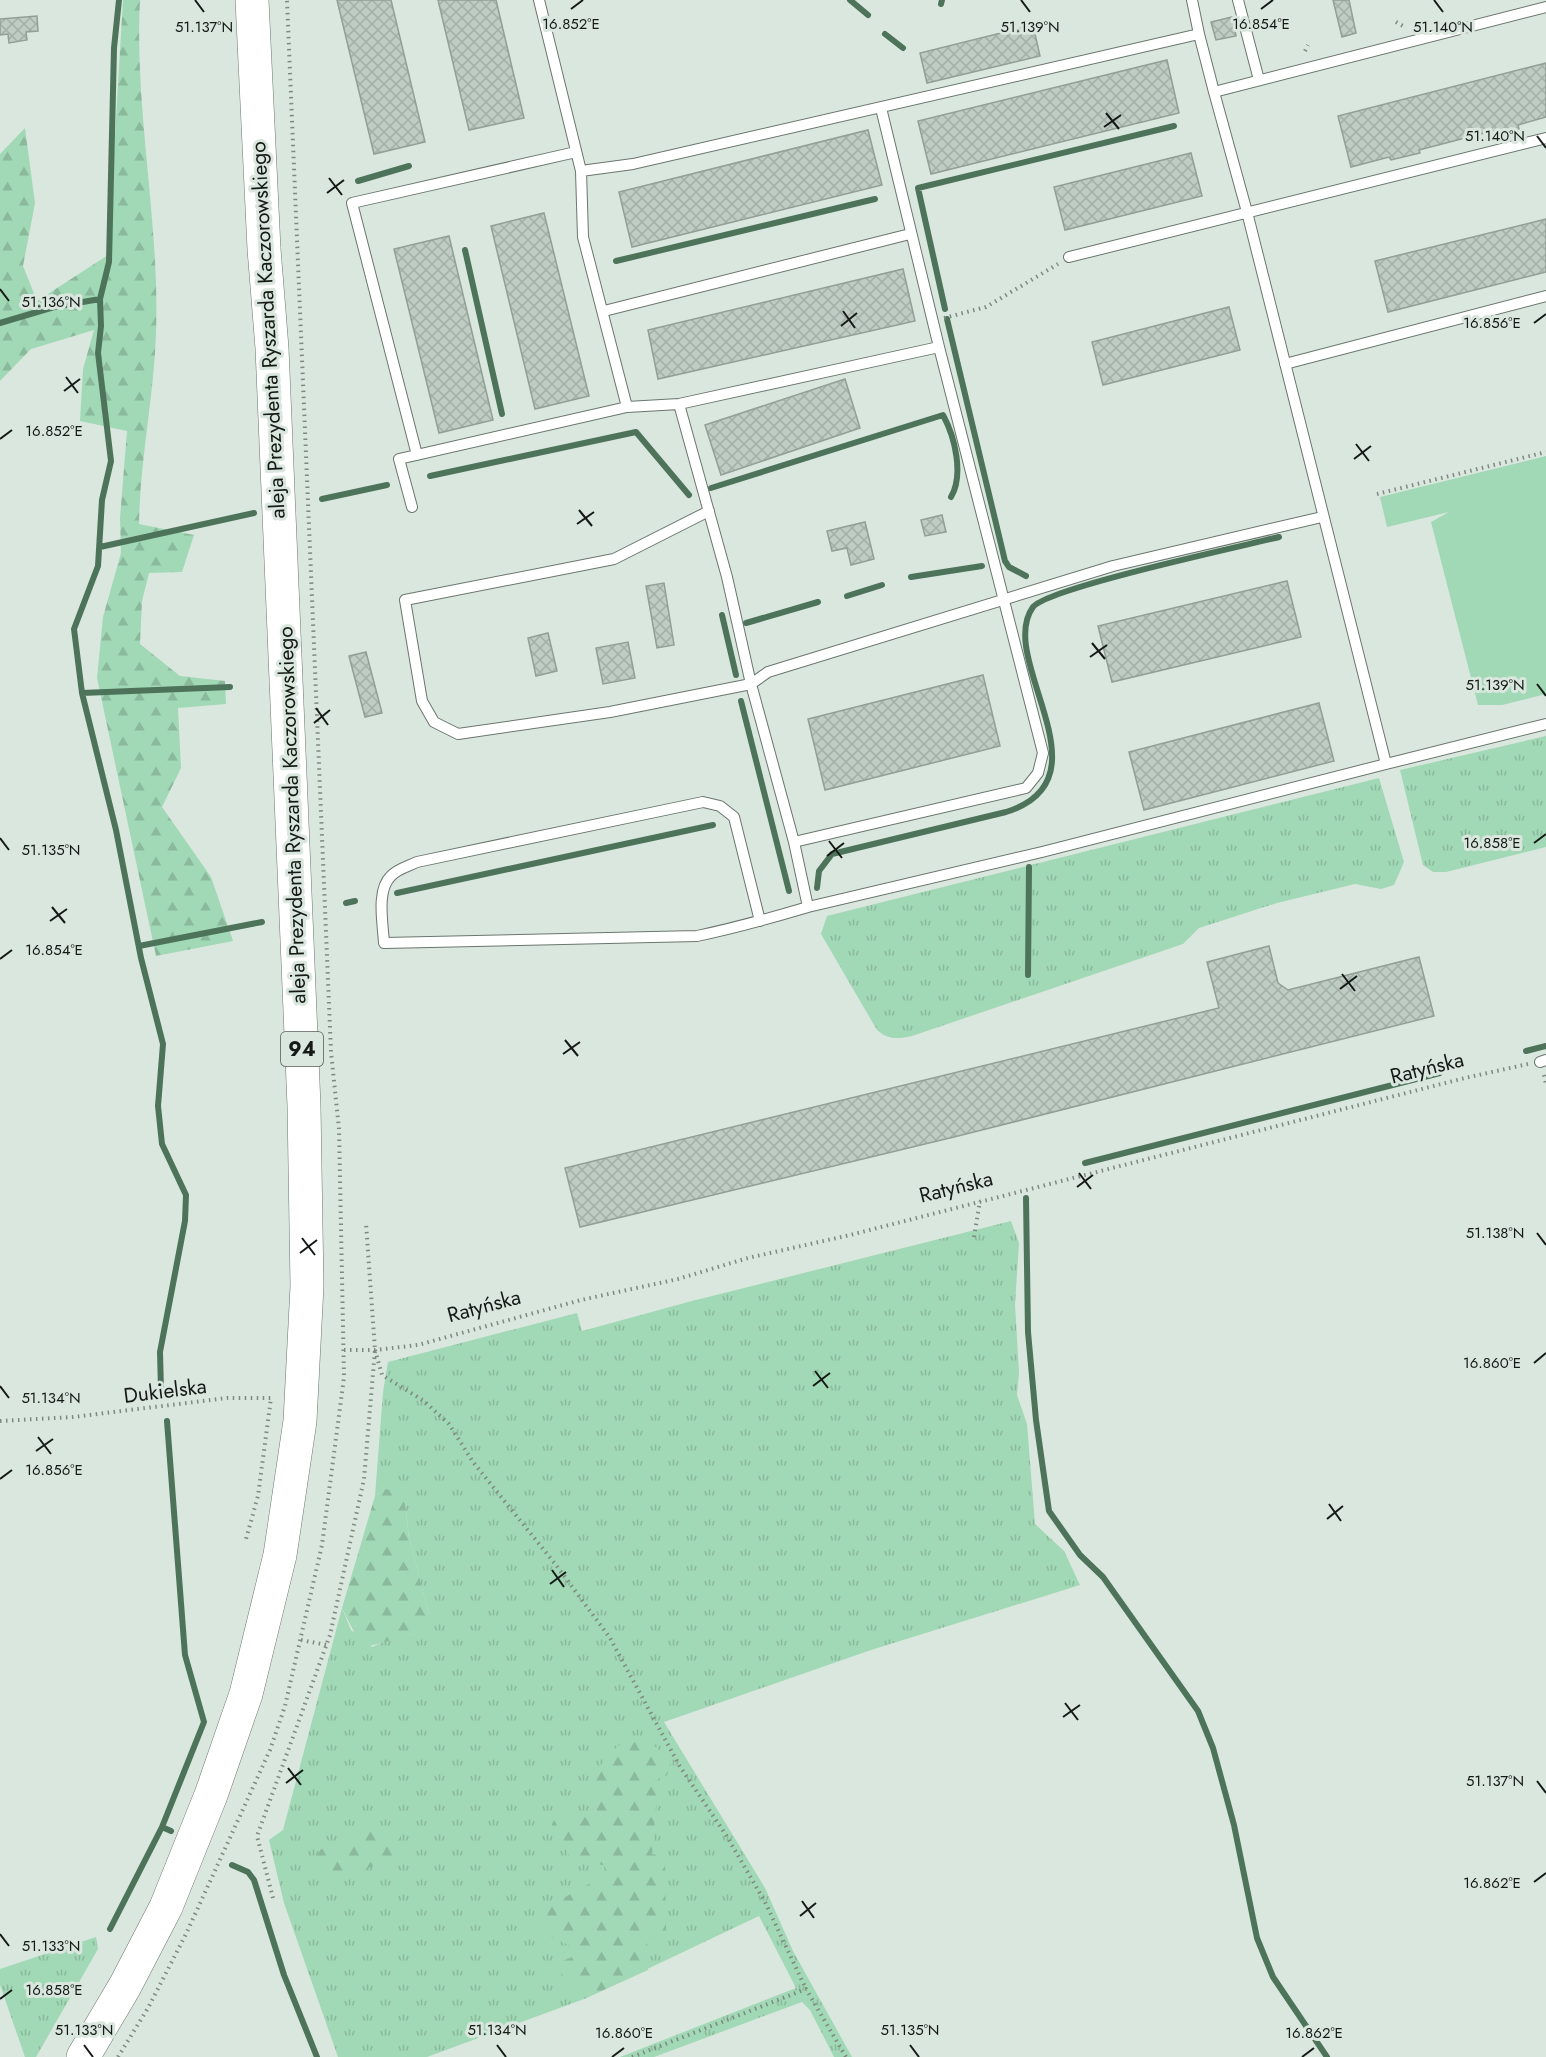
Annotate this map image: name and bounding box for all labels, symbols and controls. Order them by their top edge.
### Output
text: 16.852°E [542,13,600,35]
text: 16.854°E [1232,13,1290,35]
text: 51.137°N [175,16,233,38]
text: 51.139°N [1000,16,1060,38]
text: 51.140°N [1413,16,1473,38]
text: 51.140°N [1465,125,1525,147]
street label: aleja Prezydenta Ryszarda Kaczorowskiego [243,141,293,519]
text: 51.136°N [21,291,81,313]
text: 16.856°E [1463,312,1521,334]
text: 16.852°E [25,420,83,442]
street label: aleja Prezydenta Ryszarda Kaczorowskiego [270,626,314,1004]
text: 51.139°N [1465,674,1525,696]
text: 16.858°E [1463,832,1521,854]
text: 51.135°N [22,839,80,861]
text: 16.854°E [25,939,83,961]
road number: 94 [281,1032,323,1066]
street label: Ratyńska [1387,1044,1467,1092]
street label: Ratyńska [916,1163,996,1211]
text: 51.138°N [1466,1222,1524,1244]
street label: Ratyńska [444,1282,524,1330]
text: 16.860°E [1463,1352,1521,1374]
street label: Dukielska [122,1371,208,1411]
text: 51.134°N [21,1387,81,1409]
text: 16.856°E [25,1459,83,1481]
text: 51.137°N [1466,1770,1524,1792]
text: 16.862°E [1463,1872,1521,1894]
text: 51.133°N [22,1935,80,1957]
text: 16.858°E [25,1979,83,2001]
text: 51.133°N [55,2019,113,2041]
text: 51.134°N [467,2019,527,2041]
text: 51.135°N [881,2019,939,2041]
text: 16.860°E [595,2022,653,2044]
text: 16.862°E [1285,2022,1343,2044]

